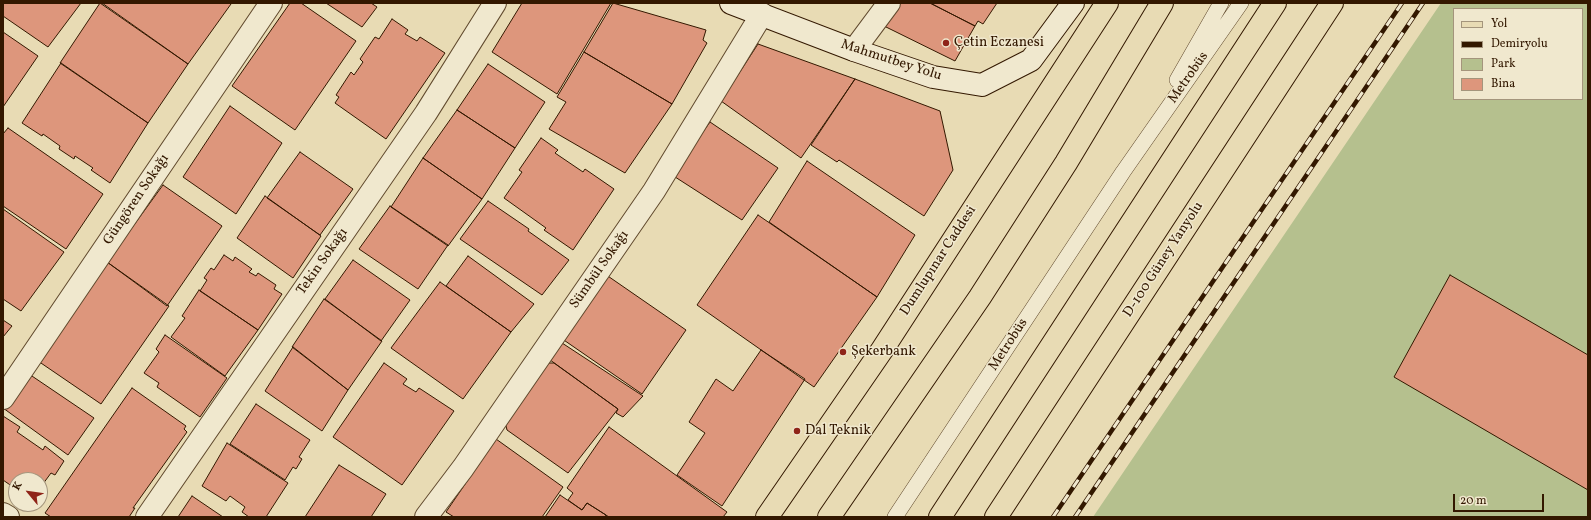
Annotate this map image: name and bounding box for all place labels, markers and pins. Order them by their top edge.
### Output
place label: Çetin Eczanesi [954,35,1044,51]
marker: Çetin Eczanesi [941,38,951,48]
place label: Şekerbank [851,344,916,360]
marker: Şekerbank [838,347,848,357]
place label: Dal Teknik [805,423,871,439]
marker: Dal Teknik [792,426,802,436]

